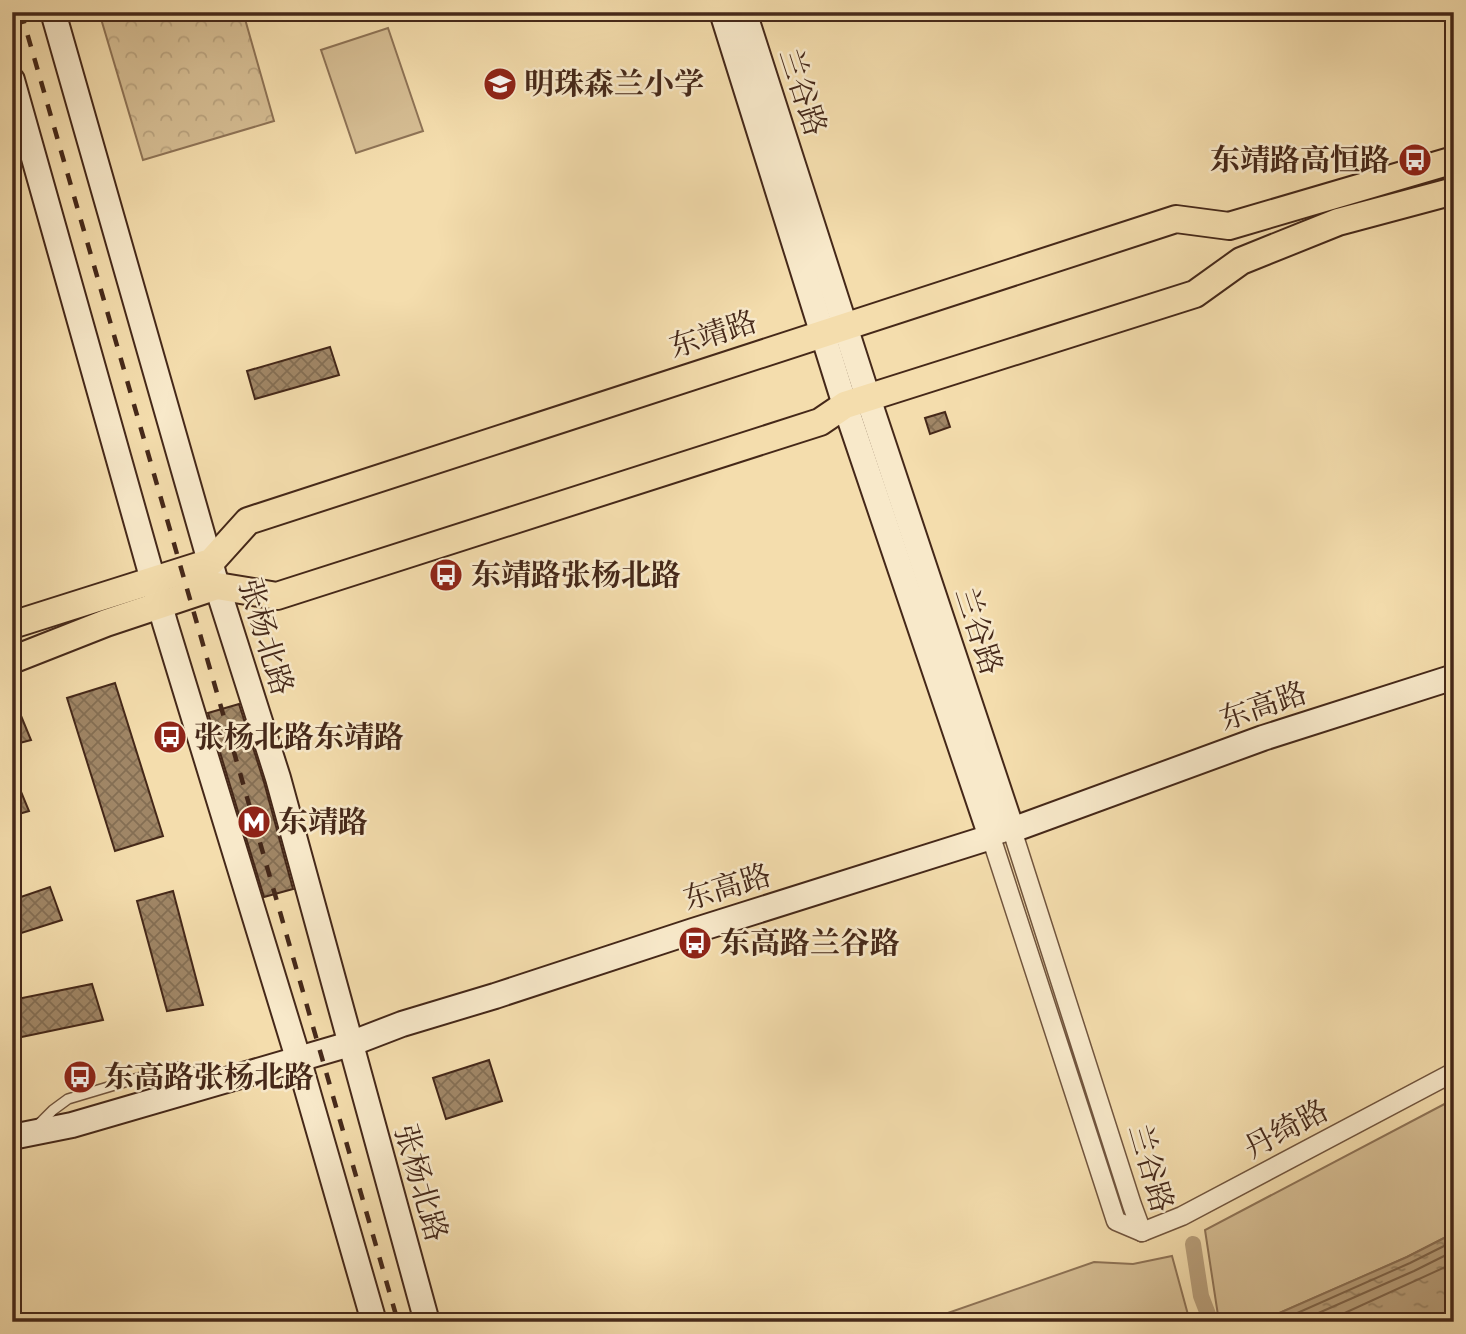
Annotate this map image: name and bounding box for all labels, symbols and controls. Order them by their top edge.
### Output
street label: 兰谷路 [770,44,833,141]
school or university icon: 明珠森兰小学 [481,65,519,103]
place label: 明珠森兰小学 [524,67,704,104]
bus stop icon: 东靖路高恒路 [1396,141,1434,179]
place label: 东靖路高恒路 [1210,143,1390,180]
street label: 东靖路 [665,304,762,367]
bus stop icon: 东靖路张杨北路 [427,556,465,594]
place label: 东靖路张杨北路 [471,558,681,595]
street label: 张杨北路 [229,575,300,700]
street label: 兰谷路 [946,583,1009,680]
street label: 东高路 [1215,675,1312,740]
bus stop icon: 张杨北路东靖路 [151,718,189,756]
place label: 张杨北路东靖路 [194,720,404,757]
metro station icon: 东靖路 [235,803,273,841]
place label: 东靖路 [278,805,368,842]
street label: 东高路 [679,858,776,919]
bus stop icon: 东高路兰谷路 [676,924,714,962]
place label: 东高路兰谷路 [720,926,900,963]
bus stop icon: 东高路张杨北路 [61,1058,99,1096]
place label: 东高路张杨北路 [104,1060,314,1097]
street label: 丹绮路 [1238,1093,1335,1168]
street label: 兰谷路 [1119,1120,1180,1217]
street label: 张杨北路 [385,1121,454,1246]

